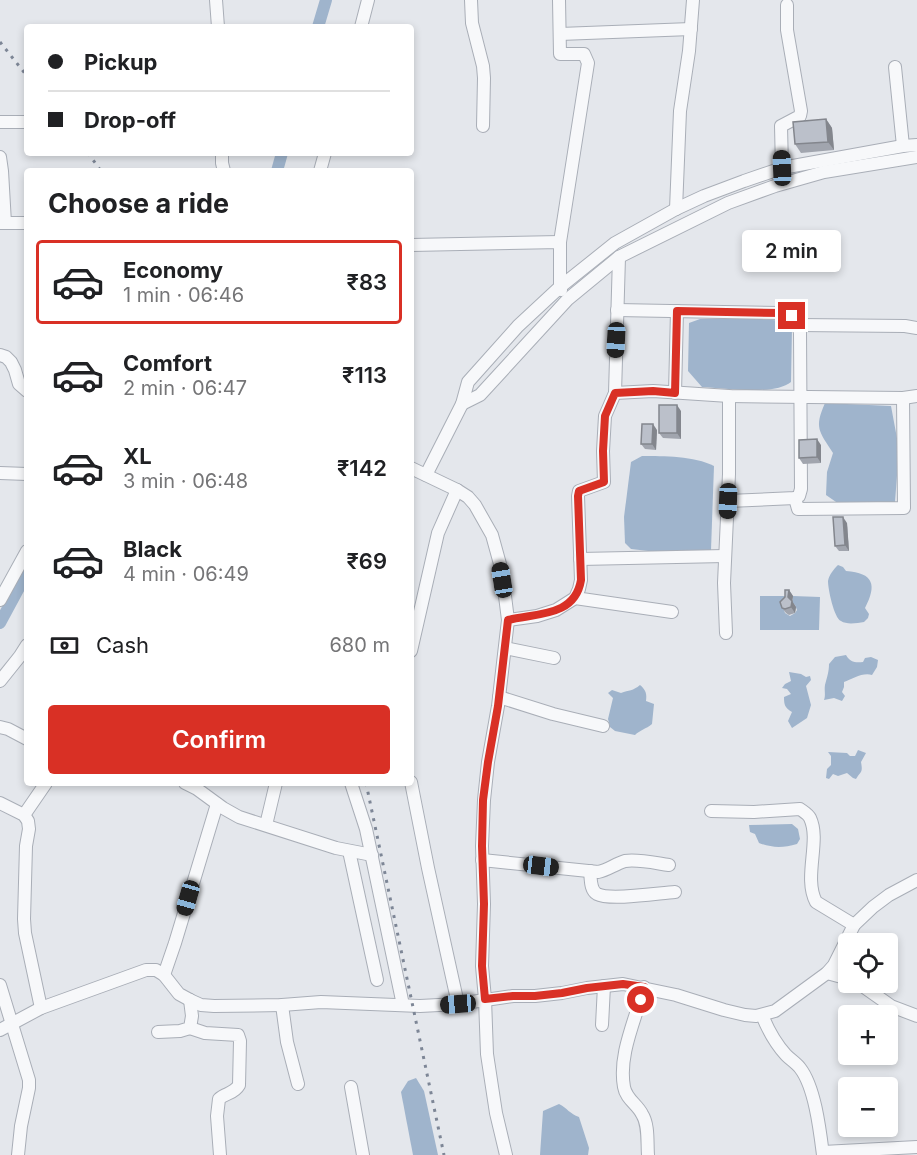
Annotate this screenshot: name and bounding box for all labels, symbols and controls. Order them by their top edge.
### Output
text: Pickup [84,49,158,75]
text: Drop-off [84,107,176,133]
car [772,150,792,186]
text: Choose a ride [48,187,229,220]
callout: 2 min [742,229,842,271]
text: 2 min [765,239,818,263]
icon: car [51,255,105,309]
text: Economy [123,257,223,283]
text: ₹83 [347,269,387,295]
text: 1 min · 06:46 [123,283,244,307]
route end [778,302,805,329]
car [606,322,626,358]
icon: car [51,348,105,402]
text: Comfort [123,350,212,376]
text: ₹113 [342,362,387,388]
text: 2 min · 06:47 [123,376,247,400]
icon: car [51,441,105,495]
text: XL [123,443,152,469]
text: ₹142 [337,455,387,481]
text: 3 min · 06:48 [123,469,248,493]
car [718,483,738,519]
icon: car [51,534,105,588]
text: Black [123,536,182,562]
text: ₹69 [347,548,387,574]
car [490,561,514,599]
text: 4 min · 06:49 [123,562,249,586]
icon: cash [48,629,81,662]
text: Cash [96,632,149,658]
text: 680 m [329,633,390,657]
button: Confirm [48,705,390,774]
car [522,855,560,877]
car [174,878,202,918]
map controls [838,933,898,1137]
button: locate [838,933,898,993]
route start [627,986,654,1013]
car [439,994,477,1014]
button: + [838,1005,898,1065]
button: − [838,1077,898,1137]

